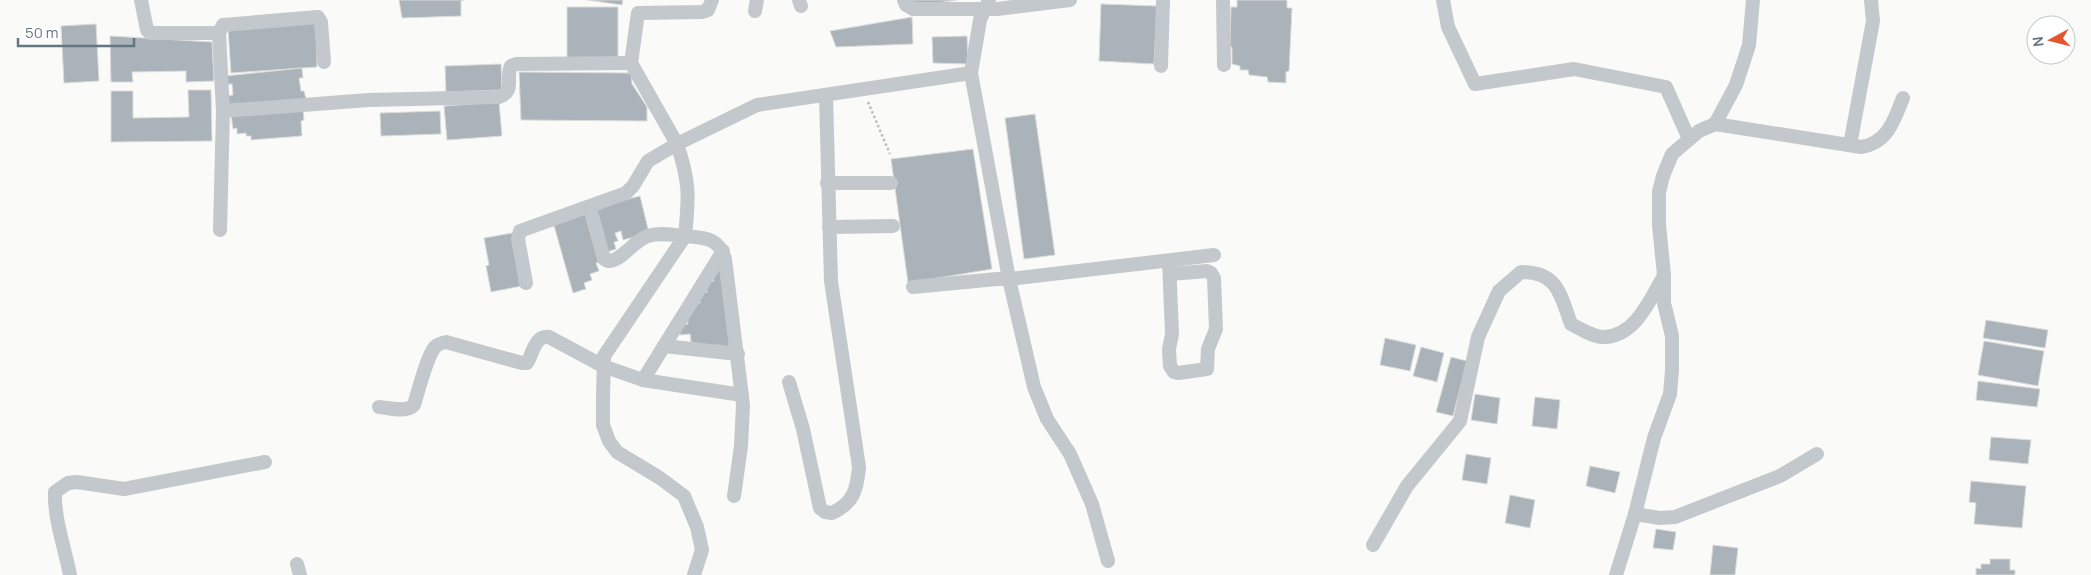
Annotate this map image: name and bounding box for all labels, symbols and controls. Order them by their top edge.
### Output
scale bar [18,15,134,47]
north arrow [2026,15,2076,65]
text: 50 m [25,22,59,43]
text: N [2028,35,2048,48]

